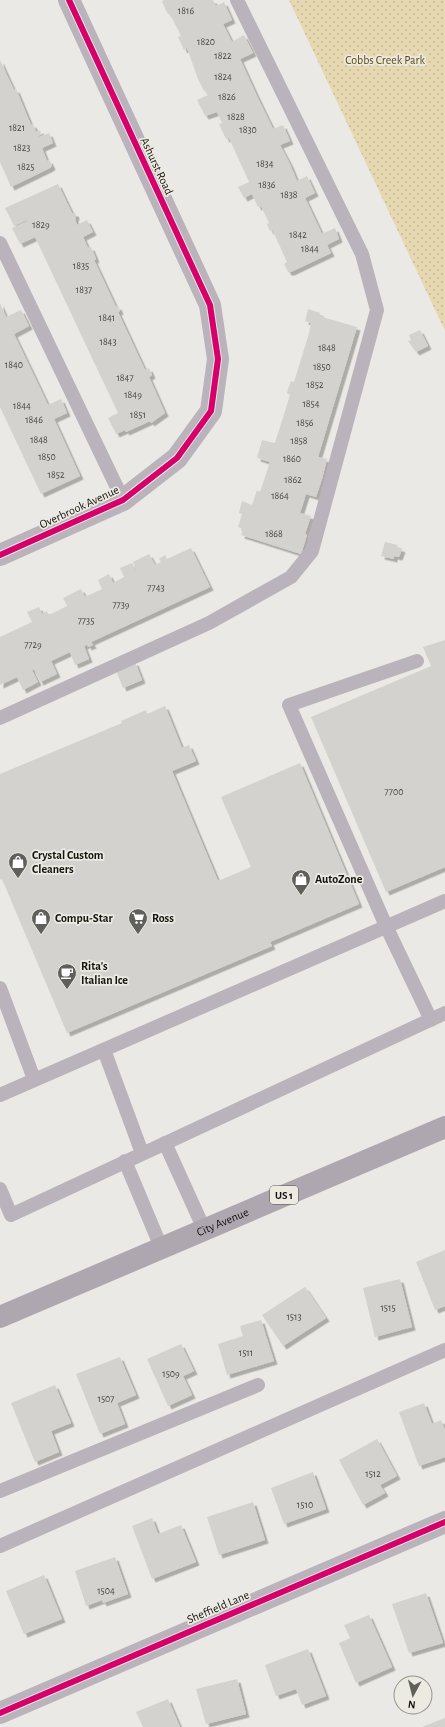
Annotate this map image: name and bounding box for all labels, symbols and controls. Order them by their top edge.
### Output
house number: 1816 [178,6,194,16]
house number: 1820 [197,37,215,47]
house number: 1822 [214,51,232,61]
park label: Cobbs Creek Park [345,54,425,66]
house number: 1824 [214,72,232,82]
house number: 1826 [218,92,236,102]
house number: 1828 [227,112,245,122]
house number: 1821 [9,123,25,133]
house number: 1830 [239,125,257,135]
street label: Ashurst Road [139,136,175,196]
house number: 1823 [14,143,30,153]
house number: 1834 [256,159,274,169]
house number: 1825 [18,162,34,172]
house number: 1836 [259,180,276,190]
house number: 1838 [280,190,298,200]
house number: 1829 [32,220,50,230]
house number: 1842 [289,230,307,240]
house number: 1844 [301,244,319,254]
house number: 1835 [73,261,89,271]
house number: 1837 [76,285,92,295]
house number: 1841 [99,313,115,323]
house number: 1843 [99,337,117,347]
house number: 1848 [318,343,336,353]
house number: 1840 [5,360,23,370]
house number: 1850 [313,362,331,372]
house number: 1847 [116,373,134,383]
house number: 1852 [307,380,324,390]
house number: 1849 [124,390,142,400]
house number: 1854 [302,399,320,409]
house number: 1844 [13,401,31,411]
house number: 1851 [130,410,146,420]
house number: 1846 [25,415,43,425]
house number: 1856 [296,418,314,428]
house number: 1848 [30,435,48,445]
house number: 1858 [290,436,308,446]
house number: 1850 [38,452,56,462]
house number: 1860 [283,454,301,464]
house number: 1852 [48,470,65,480]
house number: 1862 [284,475,302,485]
street label: Overbrook Avenue [37,483,121,531]
house number: 1864 [271,491,289,501]
house number: 1868 [265,529,283,539]
house number: 7743 [147,583,165,593]
house number: 7739 [112,600,130,610]
house number: 7735 [78,616,94,626]
house number: 7729 [24,640,42,650]
house number: 7700 [385,787,403,797]
place label: Crystal Custom Cleaners [32,849,104,875]
shop icon: Crystal Custom Cleaners [7,851,29,879]
shop icon: AutoZone [290,868,312,896]
place label: AutoZone [315,873,363,885]
shop icon: Compu-Star [30,907,52,935]
supermarket icon: Ross [127,907,149,935]
place label: Compu-Star [55,912,113,924]
place label: Ross [152,912,174,924]
place label: Rita's Italian Ice [81,960,128,986]
cafe icon: Rita's Italian Ice [56,962,78,990]
road number: US 1 [270,1186,298,1204]
street label: City Avenue [195,1206,250,1238]
house number: 1515 [380,1303,396,1313]
house number: 1513 [286,1312,302,1322]
house number: 1511 [239,1348,253,1358]
house number: 1509 [162,1369,180,1379]
house number: 1507 [97,1394,115,1404]
house number: 1512 [365,1469,381,1479]
house number: 1510 [297,1500,313,1510]
house number: 1504 [97,1586,115,1596]
street label: Sheffield Lane [185,1588,251,1626]
north arrow [393,1675,433,1715]
text: N [407,1699,416,1710]

